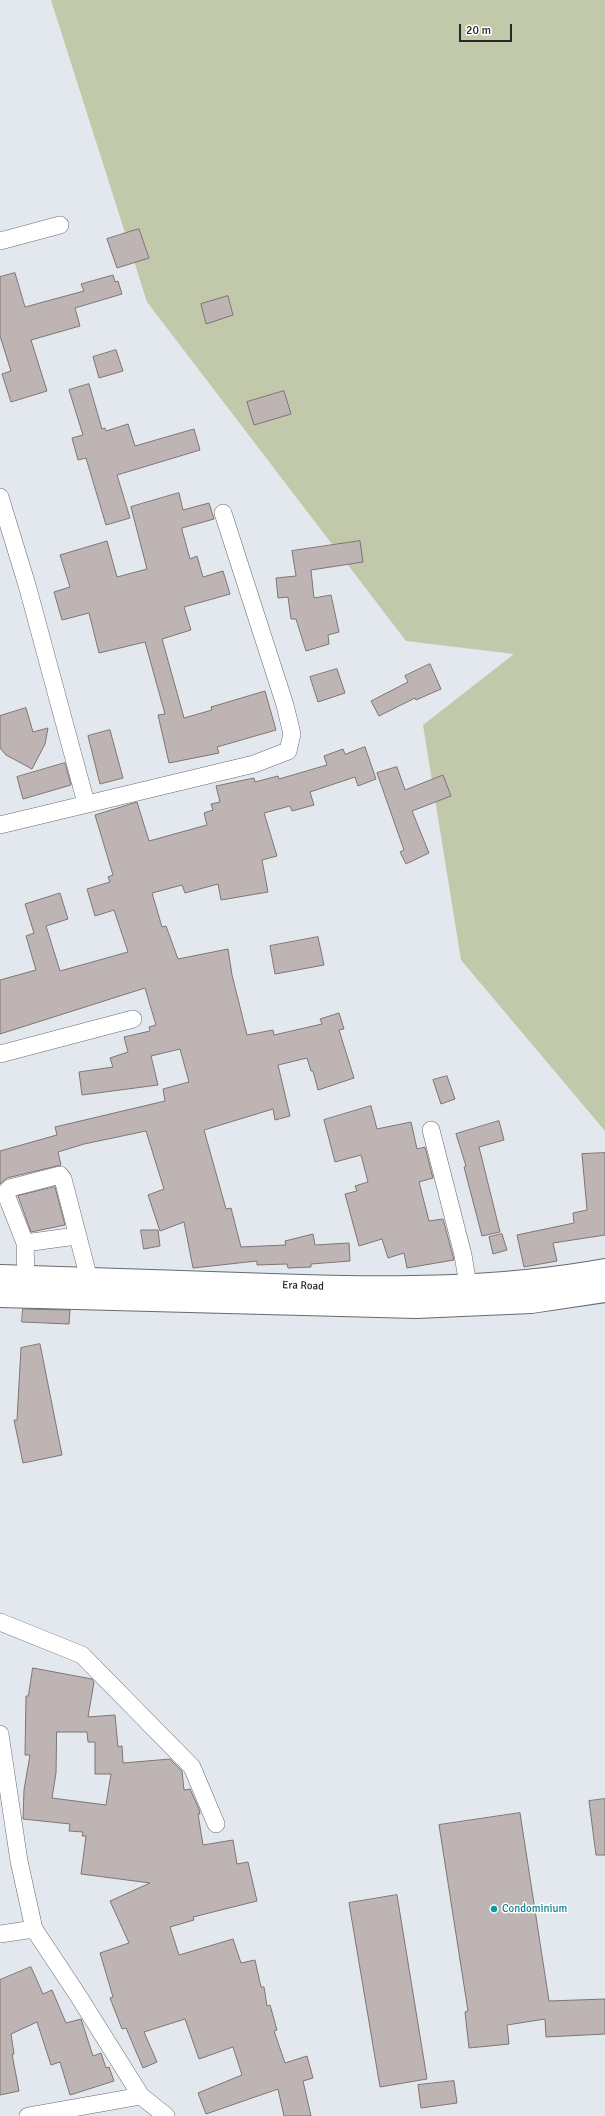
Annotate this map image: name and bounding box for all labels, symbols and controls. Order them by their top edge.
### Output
scale bar [461,16,514,42]
text: 20 m [466,23,491,38]
street label: Era Road [282,1279,324,1293]
place label: Condominium [502,1902,567,1916]
marker: Condominium [489,1904,499,1914]

